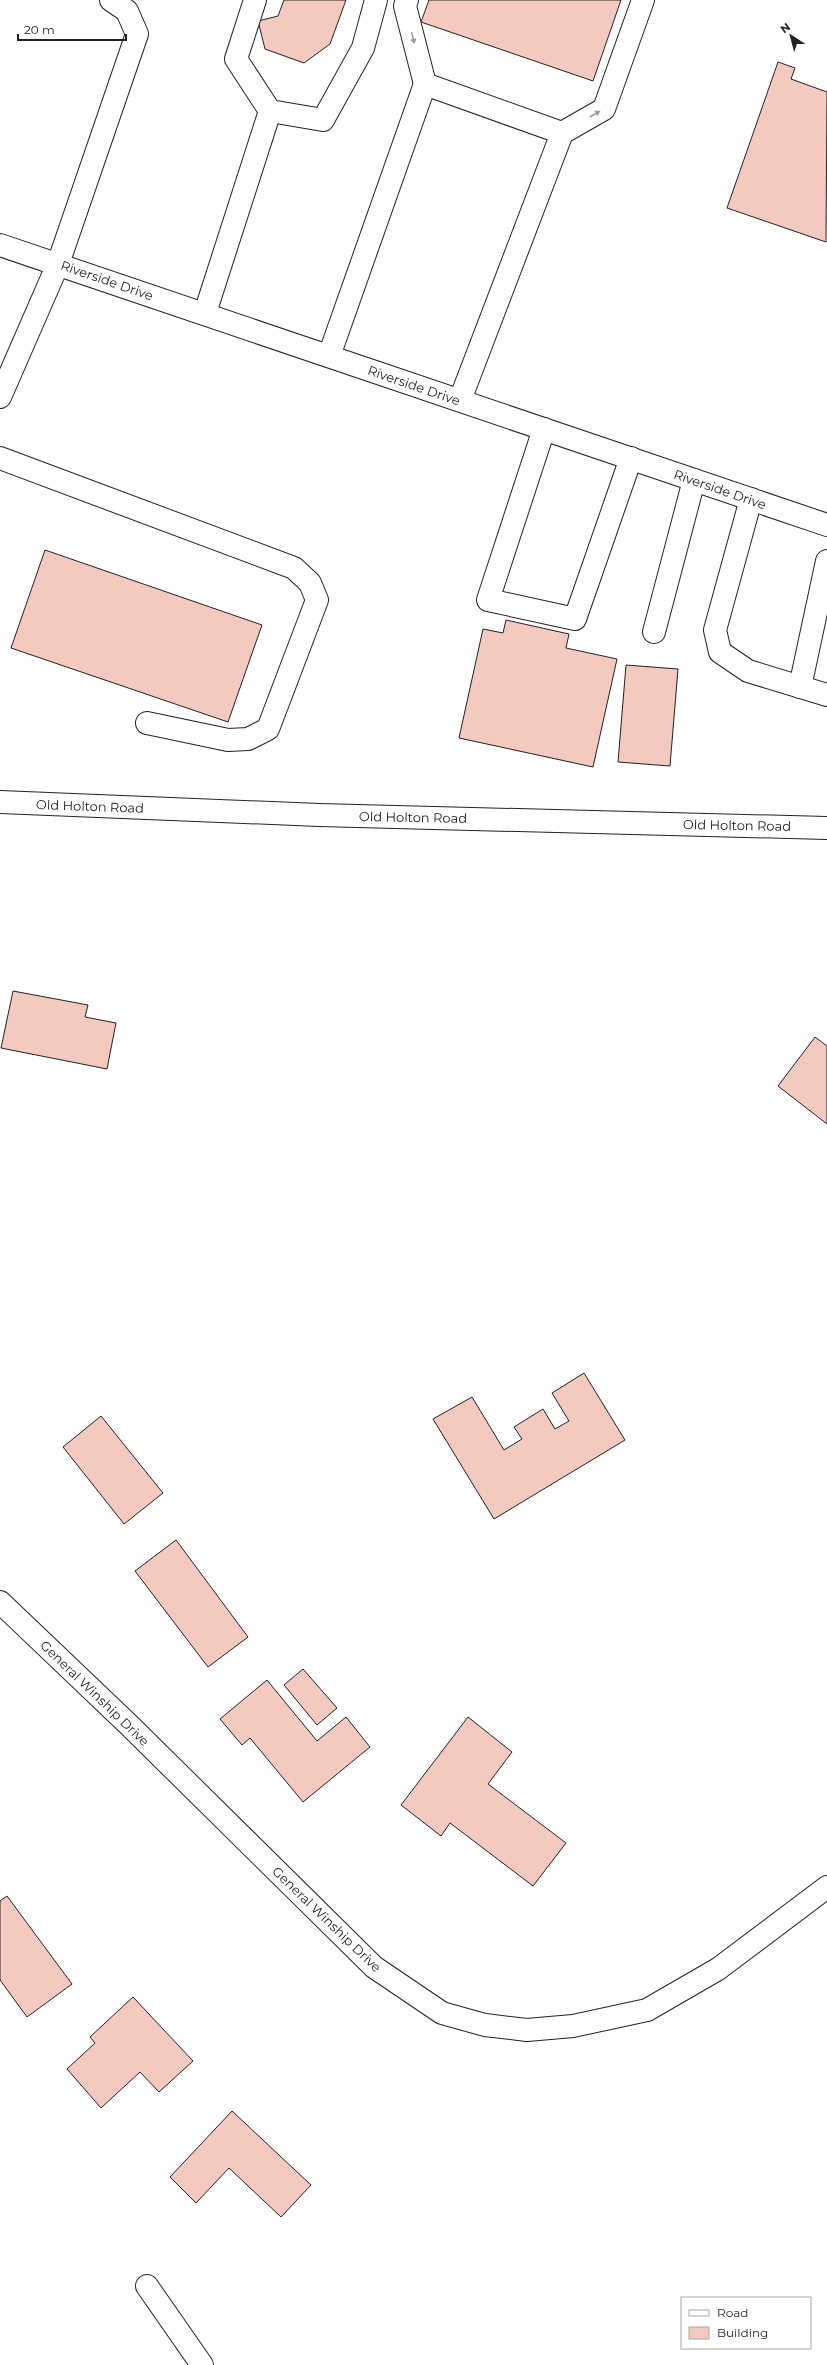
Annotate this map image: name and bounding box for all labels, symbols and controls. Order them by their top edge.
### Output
scale bar [18,16,126,42]
north arrow [771,16,811,56]
text: N [777,20,793,36]
text: 20 m [24,22,55,37]
one-way arrow [410,32,416,44]
one-way arrow [590,110,601,117]
street label: Riverside Drive [59,257,155,303]
street label: Riverside Drive [366,362,462,408]
street label: Riverside Drive [672,466,768,512]
street label: Old Holton Road [36,796,144,816]
street label: Old Holton Road [359,808,467,826]
street label: Old Holton Road [683,816,791,834]
street label: General Winship Drive [37,1637,153,1749]
street label: General Winship Drive [269,1863,385,1975]
legend [681,2297,811,2349]
text: Road [717,2305,748,2320]
text: Building [717,2325,768,2340]

